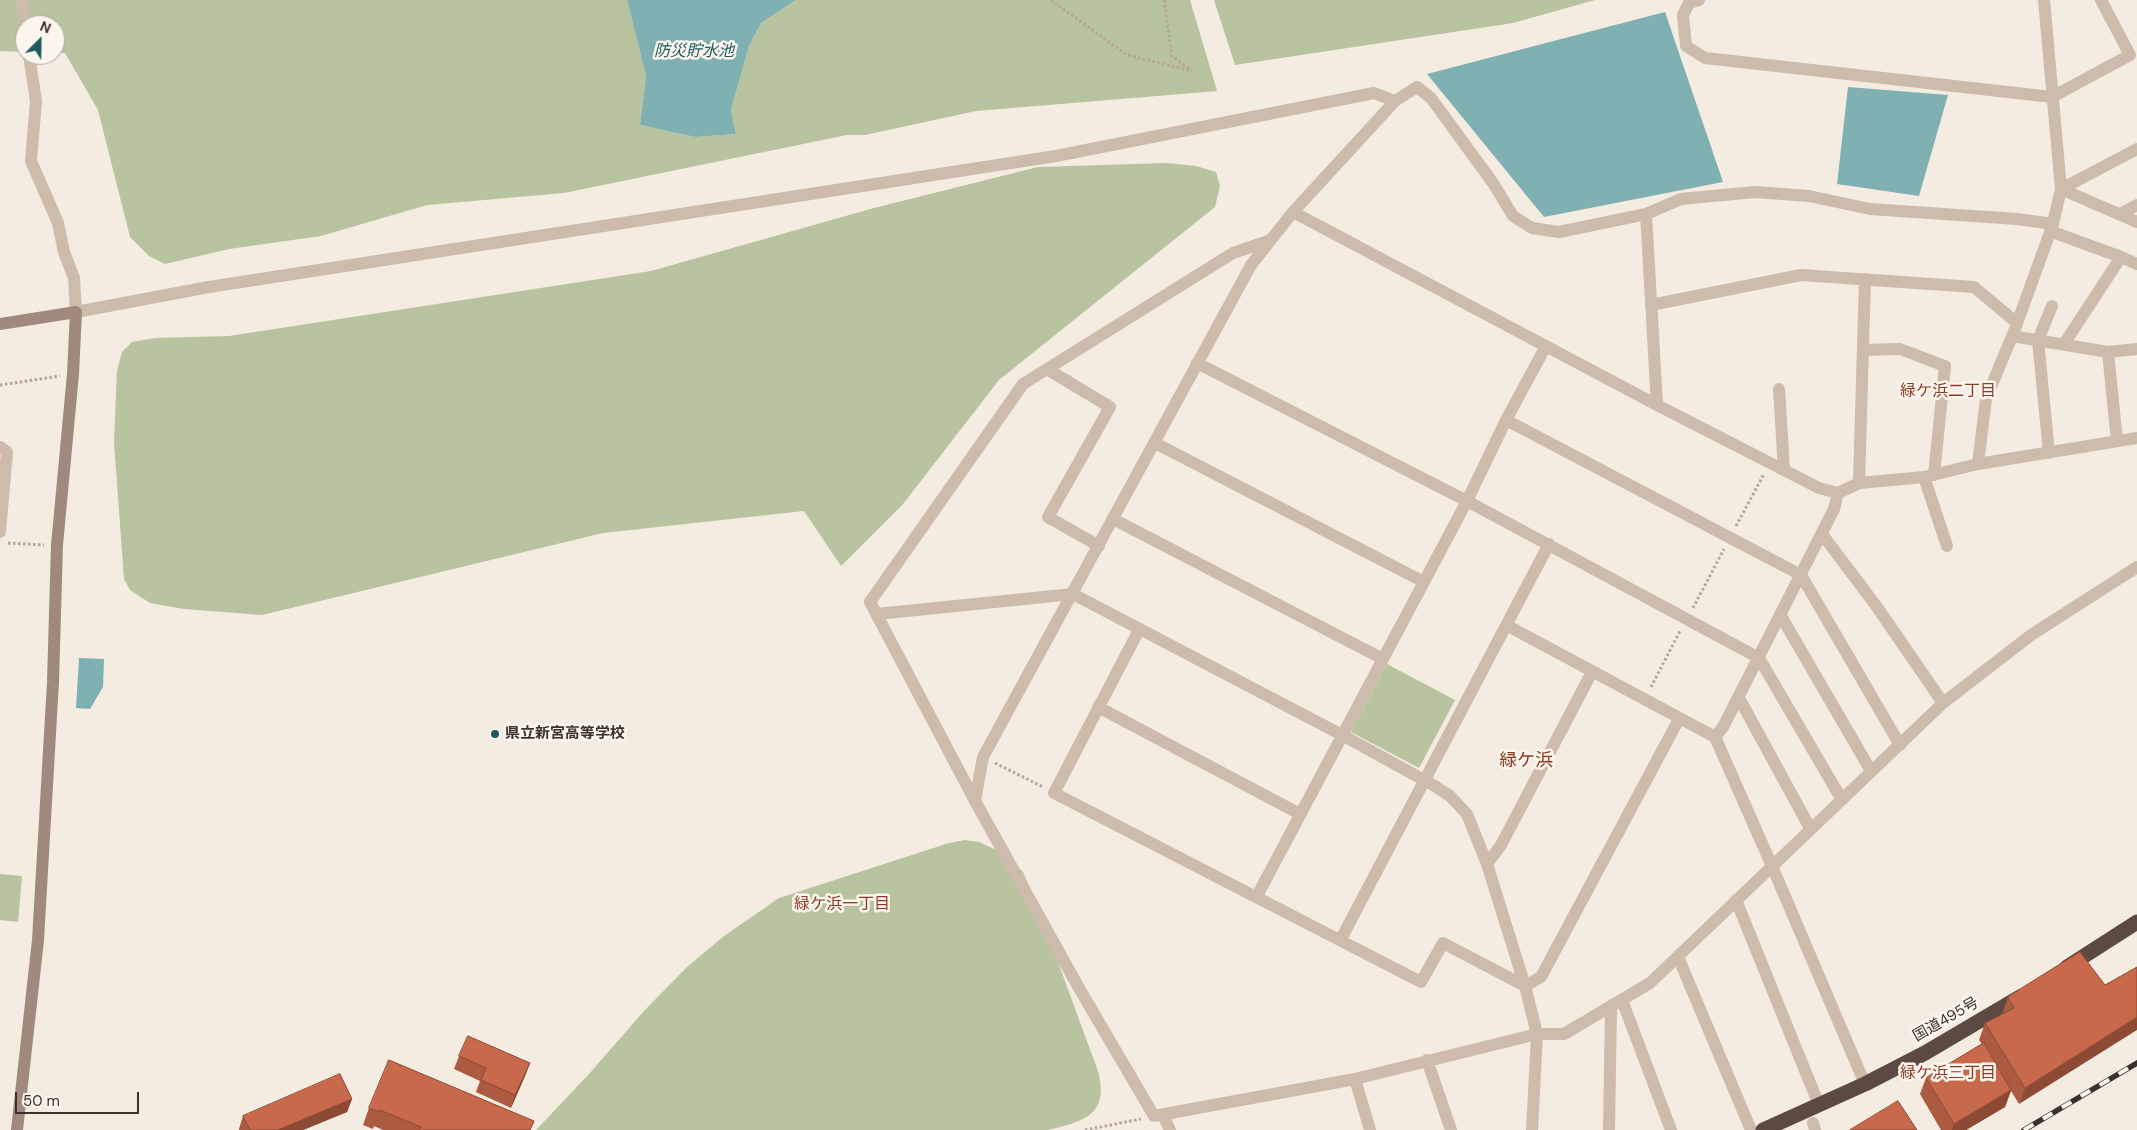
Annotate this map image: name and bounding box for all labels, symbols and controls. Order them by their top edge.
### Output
north arrow [15,15,65,65]
text: N [37,17,54,37]
water label: 防災貯水池 [654,42,734,62]
district label: 緑ケ浜二丁目 [1900,382,1996,402]
place label: 県立新宮高等学校 [505,725,625,743]
marker: 県立新宮高等学校 [489,728,501,740]
district label: 緑ケ浜 [1499,750,1553,772]
district label: 緑ケ浜一丁目 [794,895,890,915]
street label: 国道495号 [1910,994,1982,1046]
district label: 緑ケ浜三丁目 [1900,1064,1996,1084]
scale bar [18,1082,141,1114]
text: 50 m [23,1091,60,1111]

